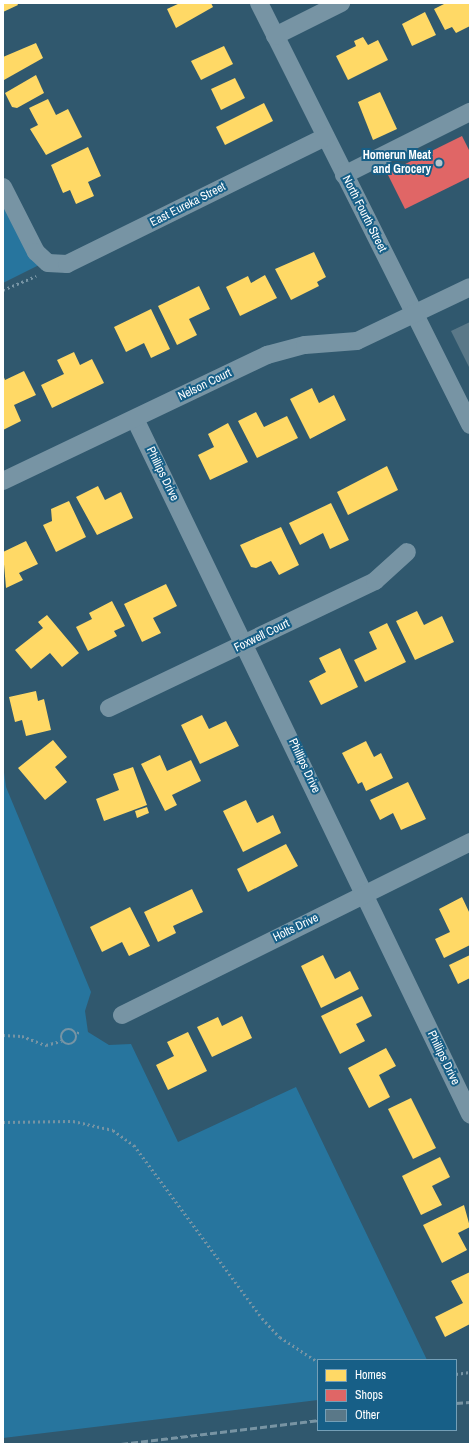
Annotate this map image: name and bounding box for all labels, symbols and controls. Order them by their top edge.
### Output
place label: Homerun Meat and Grocery [363,149,431,177]
marker: Homerun Meat and Grocery [434,158,444,168]
street label: North Fourth Street [339,173,389,255]
street label: East Eureka Street [148,180,228,230]
street label: Nelson Court [176,366,234,404]
street label: Phillips Drive [143,445,181,503]
street label: Foxwell Court [232,616,292,656]
street label: Phillips Drive [285,736,323,796]
street label: Holts Drive [271,911,321,945]
street label: Phillips Drive [424,1029,462,1087]
legend [317,1359,457,1431]
text: Homes [355,1367,386,1383]
text: Shops [355,1387,383,1403]
text: Other [355,1407,380,1423]

